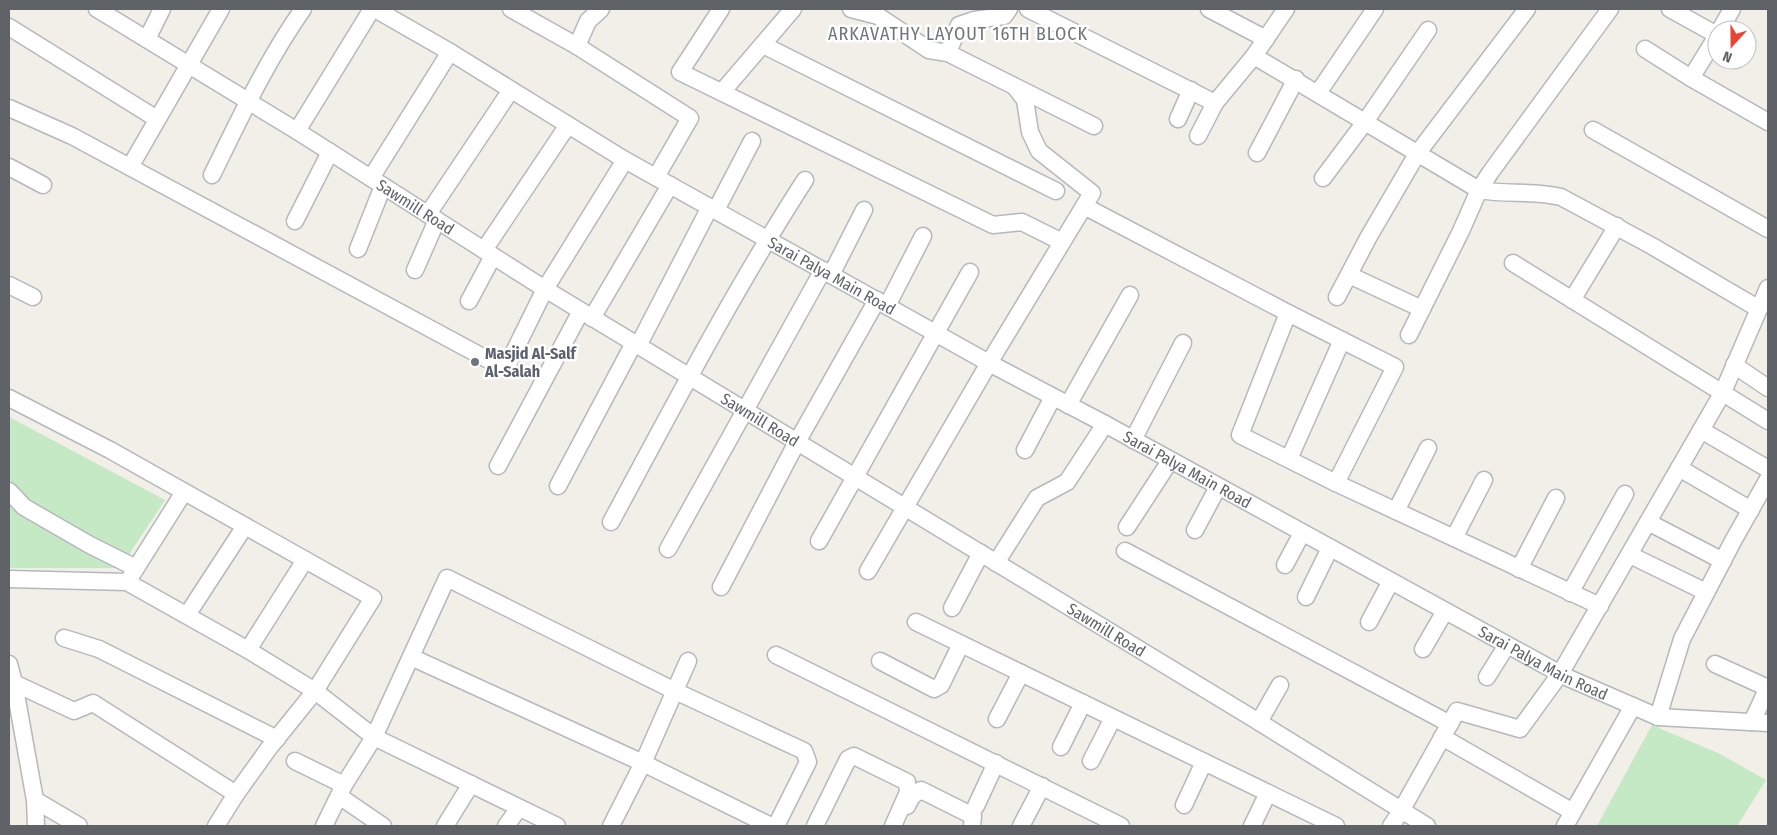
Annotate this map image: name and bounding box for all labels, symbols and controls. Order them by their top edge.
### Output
north arrow [1707,20,1757,70]
district label: ARKAVATHY LAYOUT 16TH BLOCK [828,23,1088,45]
text: N [1721,47,1734,66]
street label: Sawmill Road [373,175,458,238]
street label: Sarai Palya Main Road [765,232,899,319]
place label: Masjid Al-Salf Al-Salah [484,344,578,381]
marker: Masjid Al-Salf Al-Salah [469,356,481,368]
street label: Sawmill Road [718,389,803,450]
street label: Sarai Palya Main Road [1120,427,1255,512]
street label: Sawmill Road [1064,599,1149,660]
street label: Sarai Palya Main Road [1475,621,1611,704]

